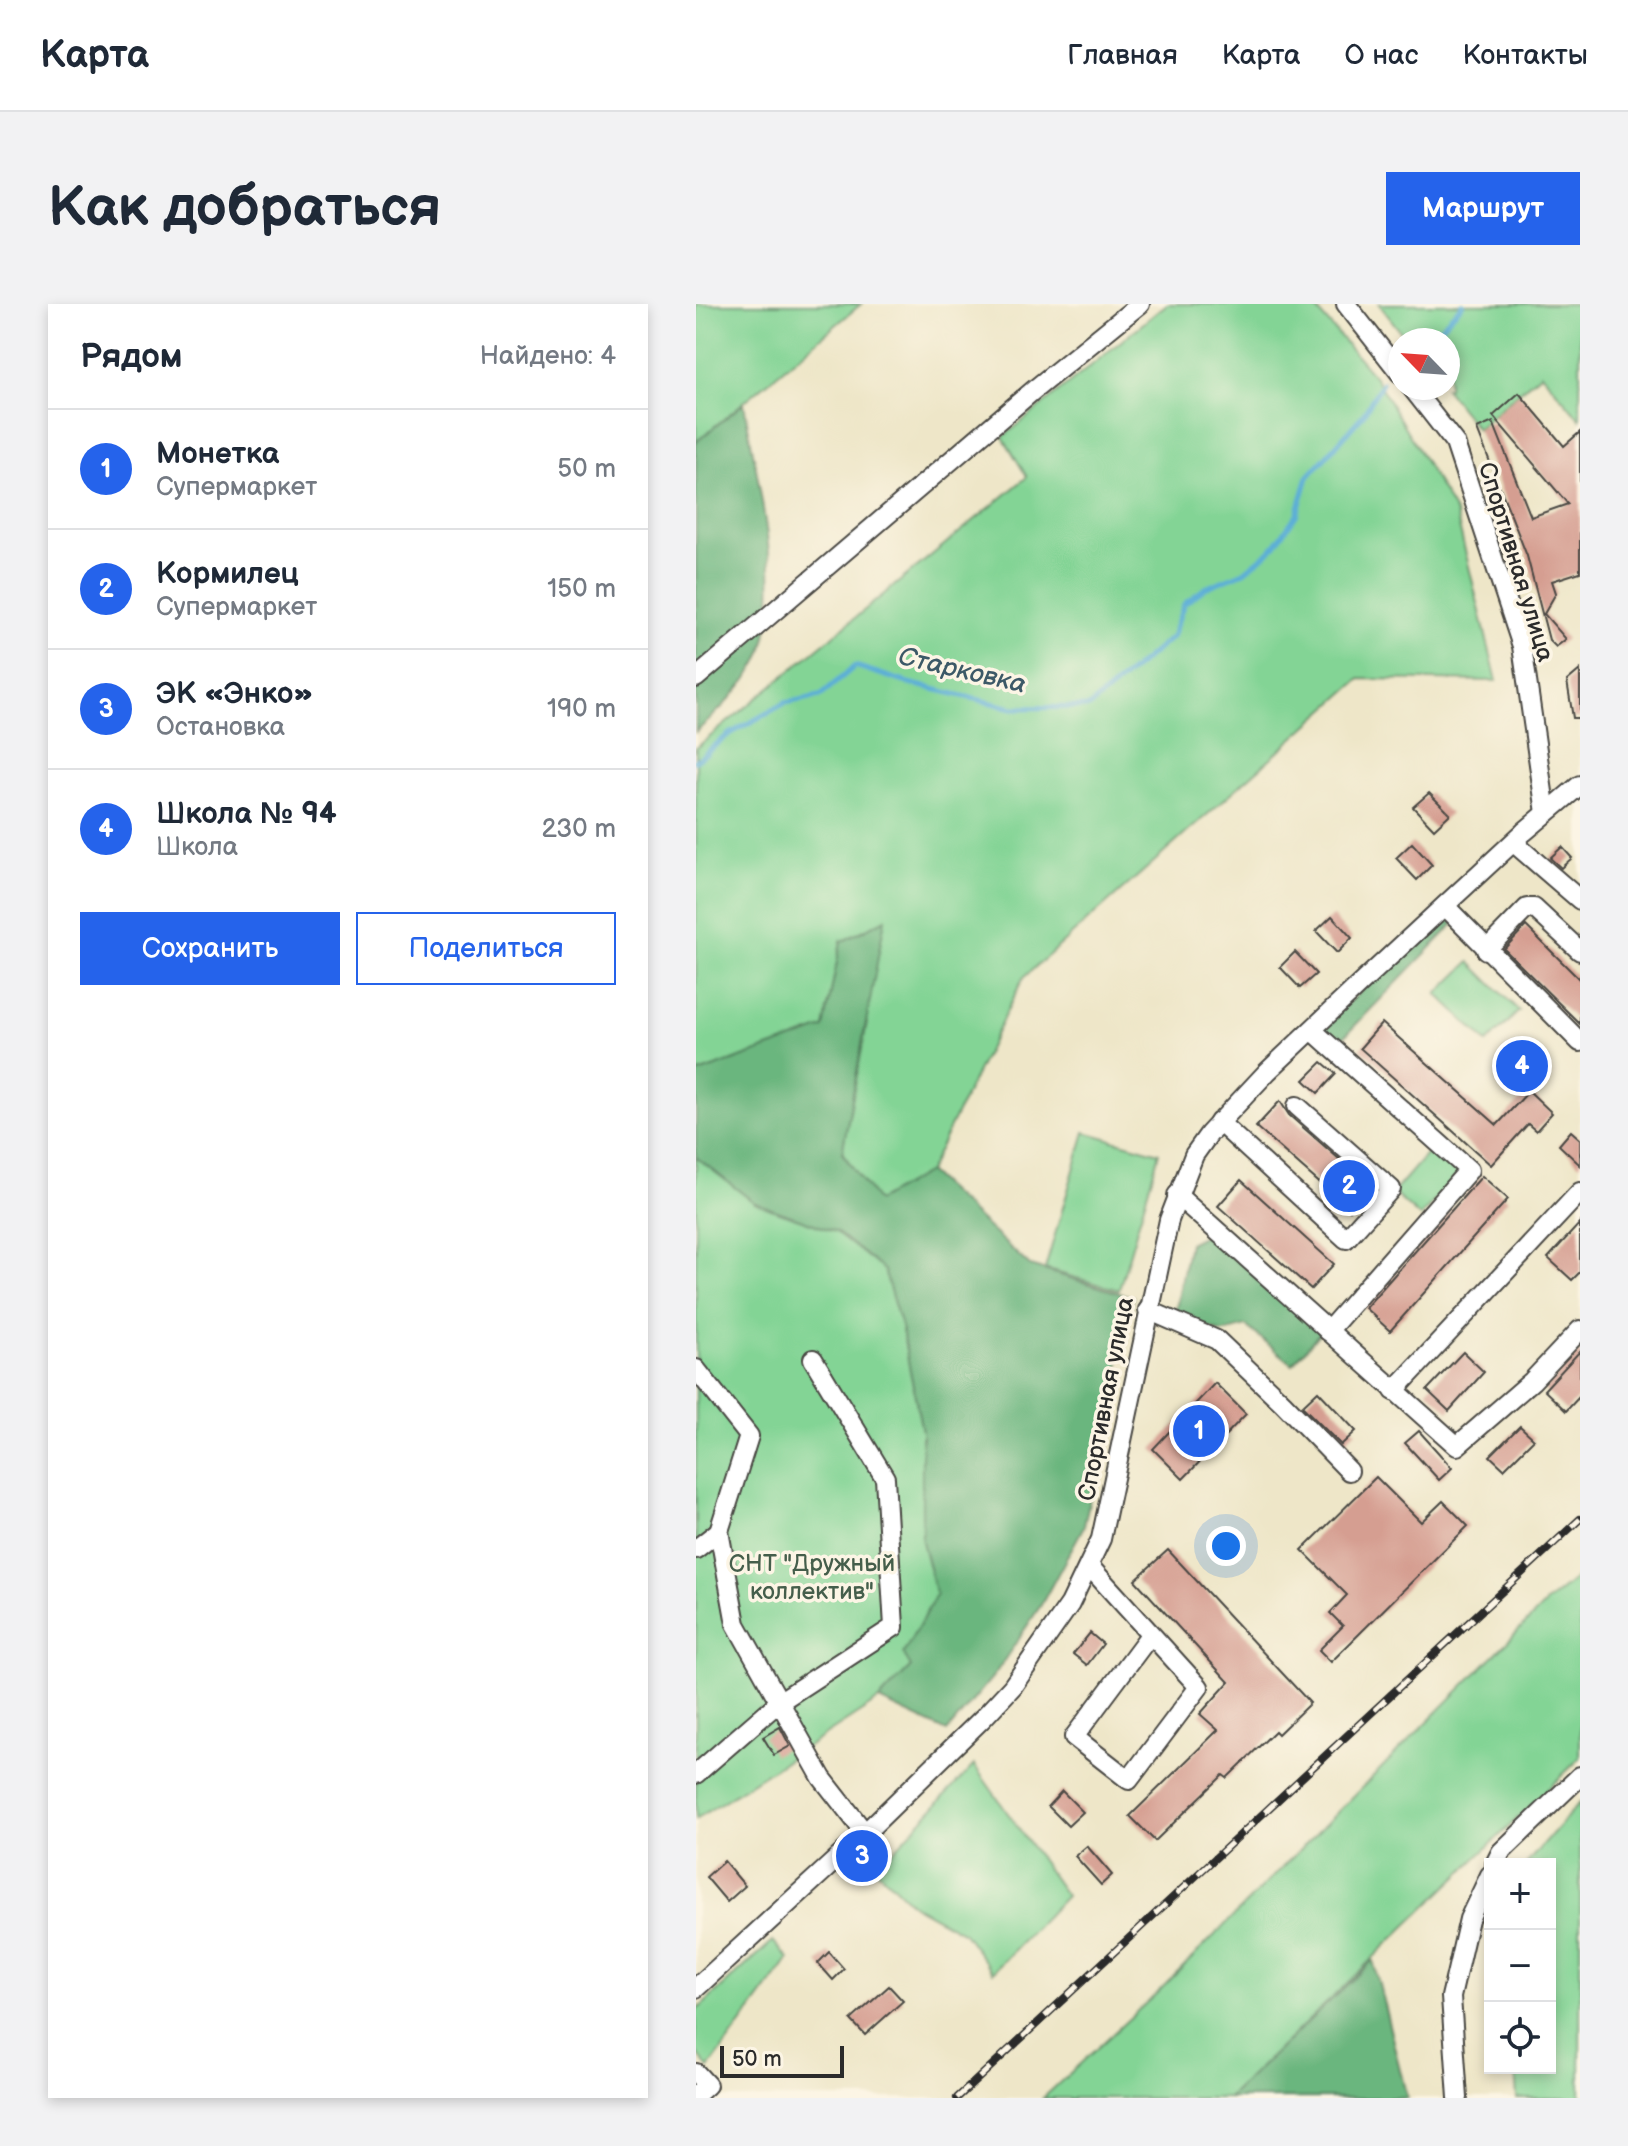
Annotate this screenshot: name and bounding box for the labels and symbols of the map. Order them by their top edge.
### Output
north arrow [1388,328,1460,400]
street label: Спортивная улица [1472,459,1560,665]
water label: Старковка [895,641,1029,701]
pin: 4 [1496,1036,1548,1096]
pin: 2 [1323,1156,1375,1216]
street label: Спортивная улица [1072,1295,1140,1503]
pin: 1 [1173,1401,1225,1461]
your location [1206,1526,1246,1566]
park label: СНТ "Дружный коллектив" [729,1549,895,1606]
pin: 3 [836,1826,888,1886]
scale bar [720,2042,844,2078]

